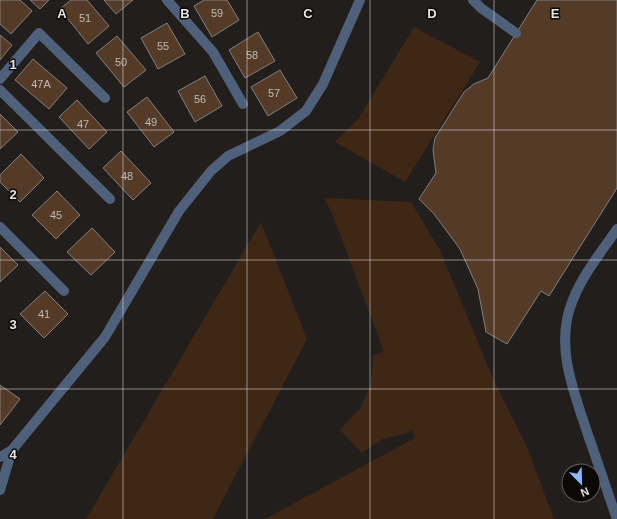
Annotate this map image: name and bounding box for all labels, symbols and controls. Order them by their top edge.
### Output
text: A [57,6,67,21]
text: B [180,6,190,21]
text: C [303,6,313,21]
text: D [427,6,437,21]
text: E [551,6,560,21]
house number: 59 [211,7,223,19]
house number: 51 [79,12,91,24]
house number: 55 [157,40,169,52]
house number: 58 [246,49,258,61]
house number: 50 [115,56,127,68]
text: 1 [9,57,17,72]
house number: 47A [31,78,51,90]
house number: 57 [268,87,280,99]
house number: 56 [194,93,206,105]
house number: 49 [145,116,157,128]
house number: 47 [77,118,89,130]
house number: 48 [121,170,133,182]
text: 2 [9,187,17,202]
house number: 45 [50,209,62,221]
house number: 41 [38,308,50,320]
text: 3 [9,317,17,332]
text: 4 [9,447,17,462]
north arrow [561,463,601,503]
text: N [579,485,591,499]

